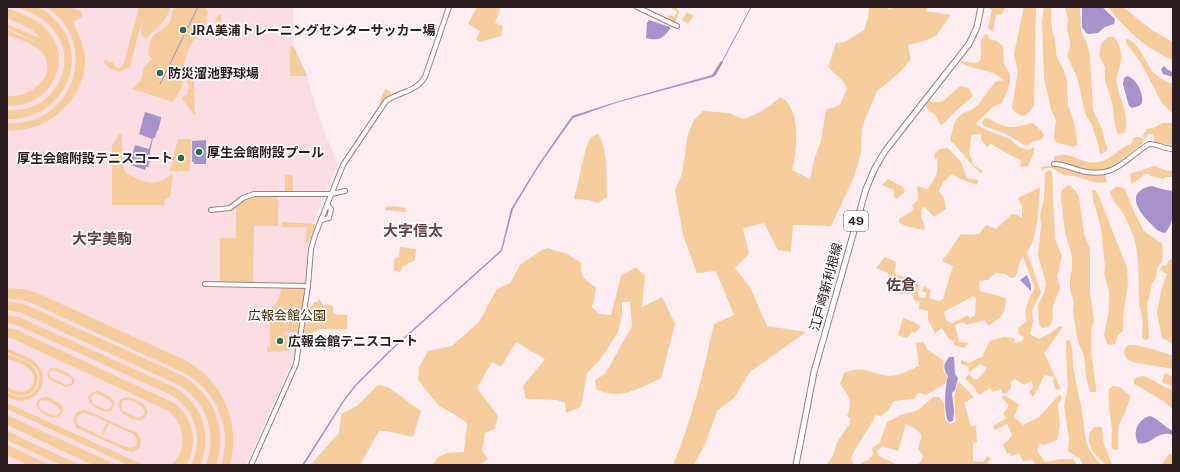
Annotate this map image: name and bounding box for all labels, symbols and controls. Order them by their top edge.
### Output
place label: JRA美浦トレーニングセンターサッカー場 [191,23,436,38]
marker: JRA美浦トレーニングセンターサッカー場 [178,25,188,35]
place label: 防災溜池野球場 [168,66,259,81]
marker: 防災溜池野球場 [155,68,165,78]
place label: 厚生会館附設プール [207,145,324,160]
marker: 厚生会館附設プール [194,147,204,157]
place label: 厚生会館附設テニスコート [17,151,173,166]
marker: 厚生会館附設テニスコート [176,153,186,163]
road number: 49 [844,211,868,231]
district label: 大字信太 [383,222,443,239]
district label: 大字美駒 [72,230,132,247]
street label: 江戸崎新利根線 [807,241,845,333]
district label: 佐倉 [886,276,916,293]
park label: 広報会館公園 [248,308,326,323]
place label: 広報会館テニスコート [288,334,418,349]
marker: 広報会館テニスコート [275,336,285,346]

